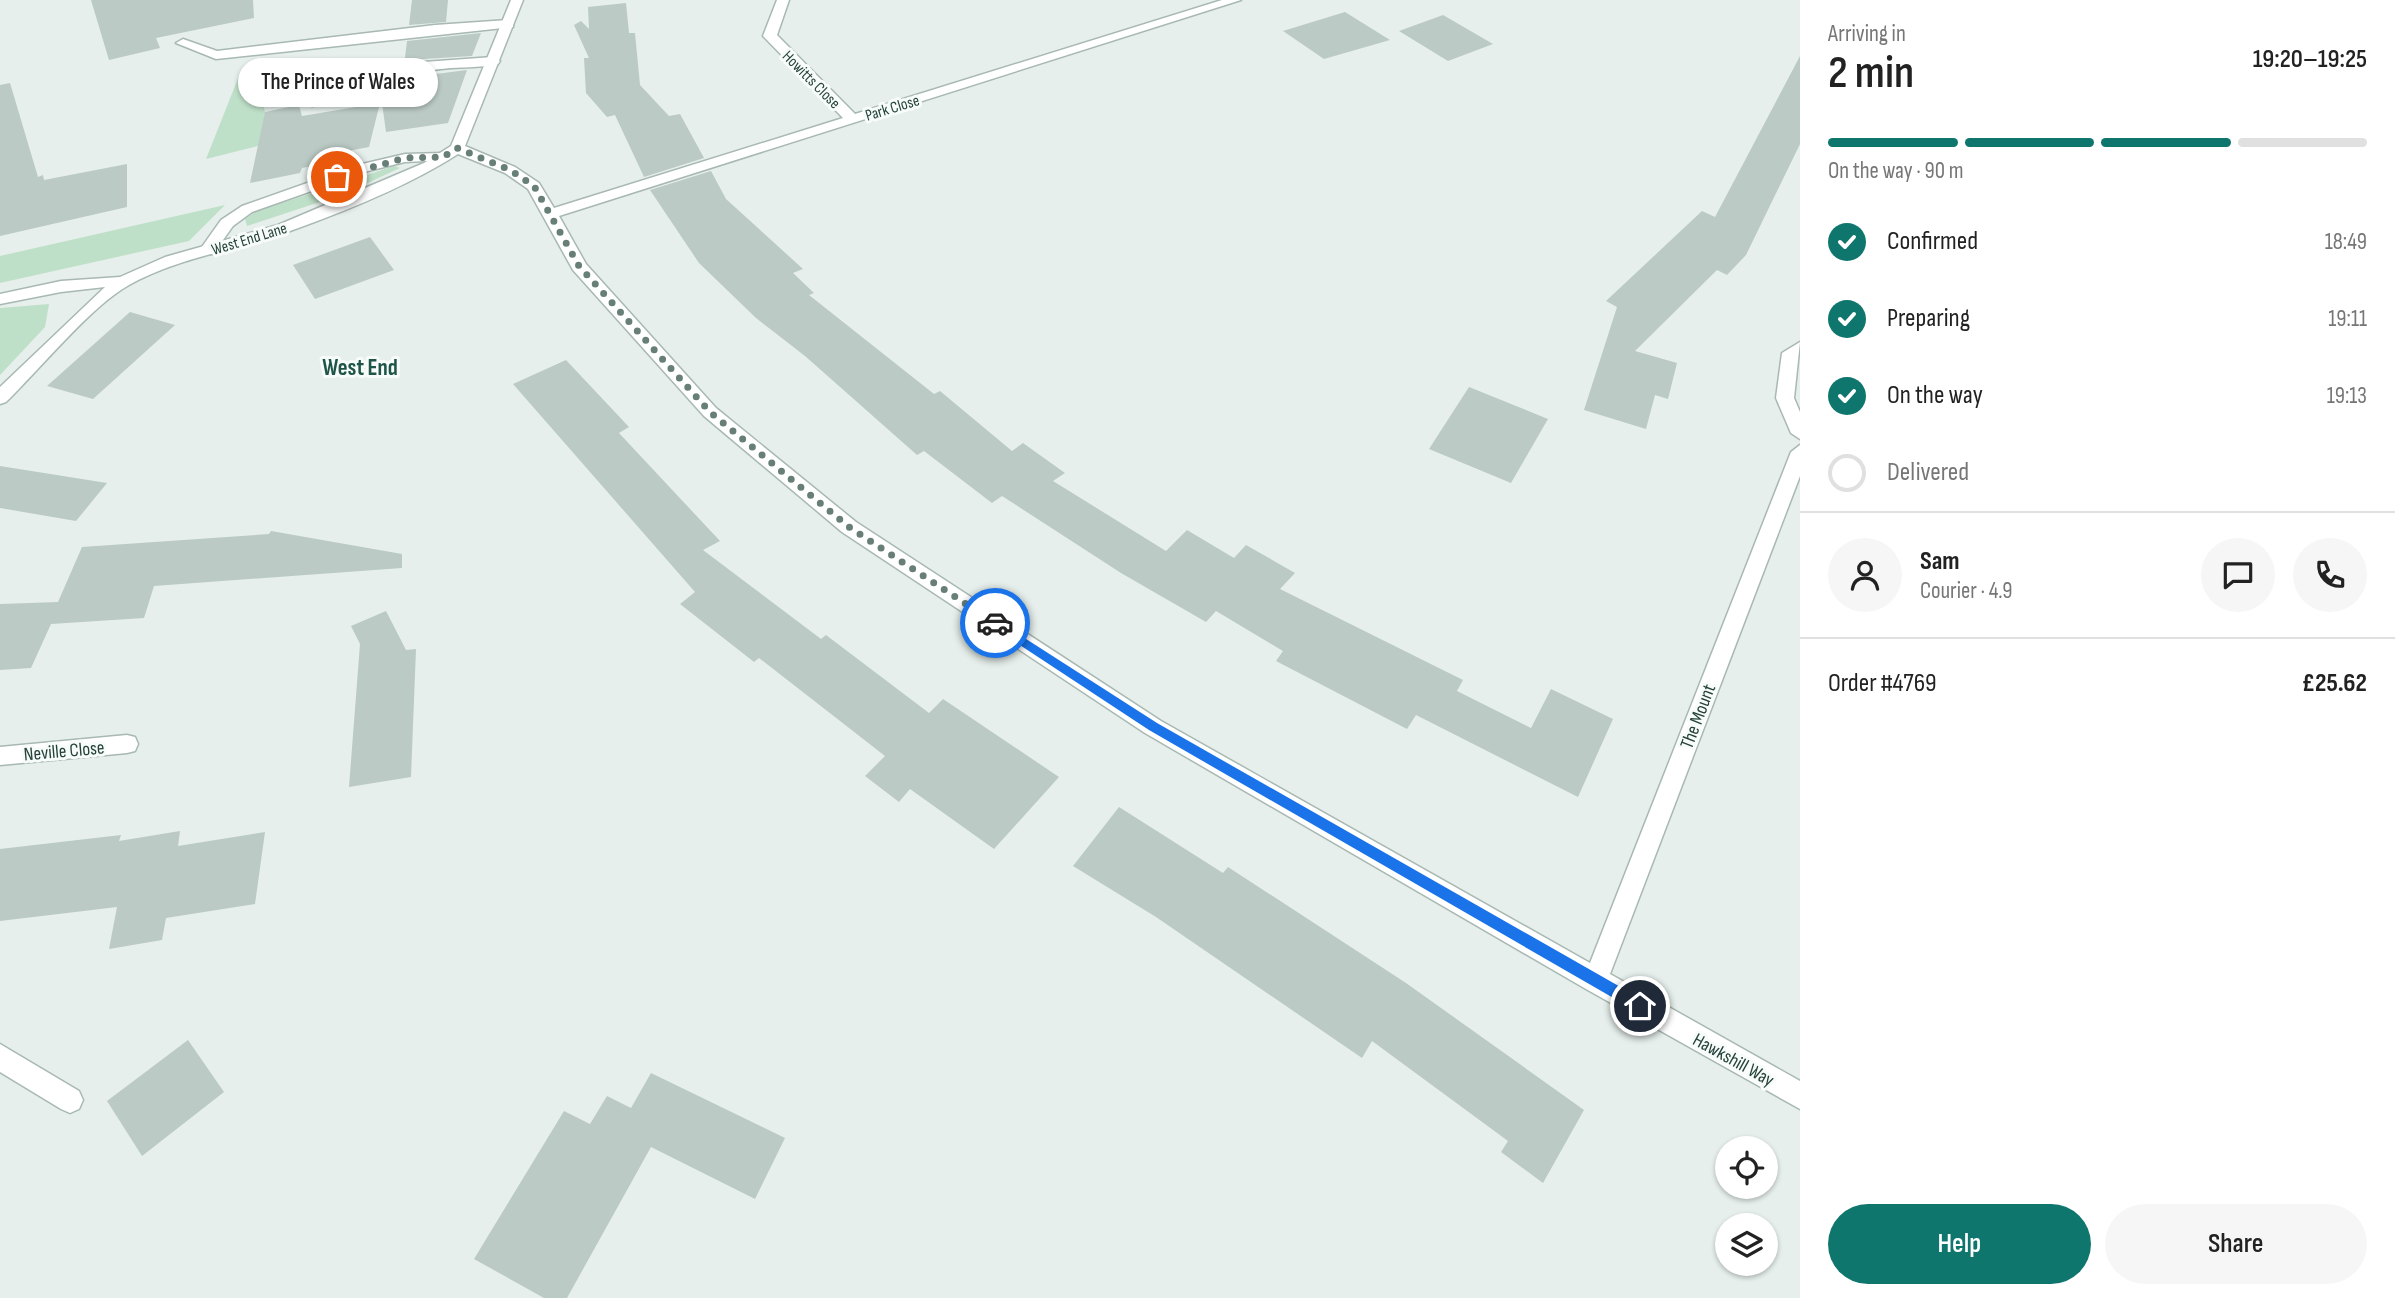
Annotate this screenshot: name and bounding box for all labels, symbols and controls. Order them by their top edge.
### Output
text: Arriving in [1828,20,1906,48]
text: 19:20–19:25 [2253,44,2367,75]
text: 2 min [1828,46,1914,101]
street label: Howitts Close [778,47,844,113]
callout: The Prince of Wales [237,58,437,107]
text: The Prince of Wales [261,68,415,96]
street label: Park Close [863,91,922,126]
pin [307,147,367,207]
text: On the way · 90 m [1828,157,1963,185]
icon: bag [318,158,356,196]
street label: West End Lane [209,219,289,260]
icon: check [1828,223,1866,261]
text: Confirmed [1887,226,1978,257]
text: 18:49 [2325,228,2367,256]
icon: check [1828,300,1866,338]
text: Preparing [1887,303,1970,334]
text: 19:11 [2328,305,2367,333]
district label: West End [322,354,398,382]
icon: check [1828,377,1866,415]
text: On the way [1887,380,1983,411]
text: 19:13 [2327,382,2367,410]
text: Delivered [1887,457,1969,488]
button: person [1828,538,1902,612]
button: chat [2201,538,2275,612]
button: phone [2293,538,2367,612]
text: Sam [1920,546,1960,577]
text: Courier · 4.9 [1920,577,2012,605]
courier [960,588,1030,658]
icon: car [976,604,1014,642]
text: Order #4769 [1828,668,1936,699]
text: £25.62 [2302,668,2367,699]
street label: The Mount [1676,681,1721,752]
street label: Neville Close [23,737,105,766]
pin [1610,976,1670,1036]
icon: home [1621,987,1659,1025]
street label: Hawkshill Way [1689,1029,1779,1092]
map controls [1715,1136,1778,1276]
button: locate [1715,1136,1778,1199]
button: Help [1828,1204,2091,1284]
button: Share [2105,1204,2367,1284]
button: layers [1715,1213,1778,1276]

